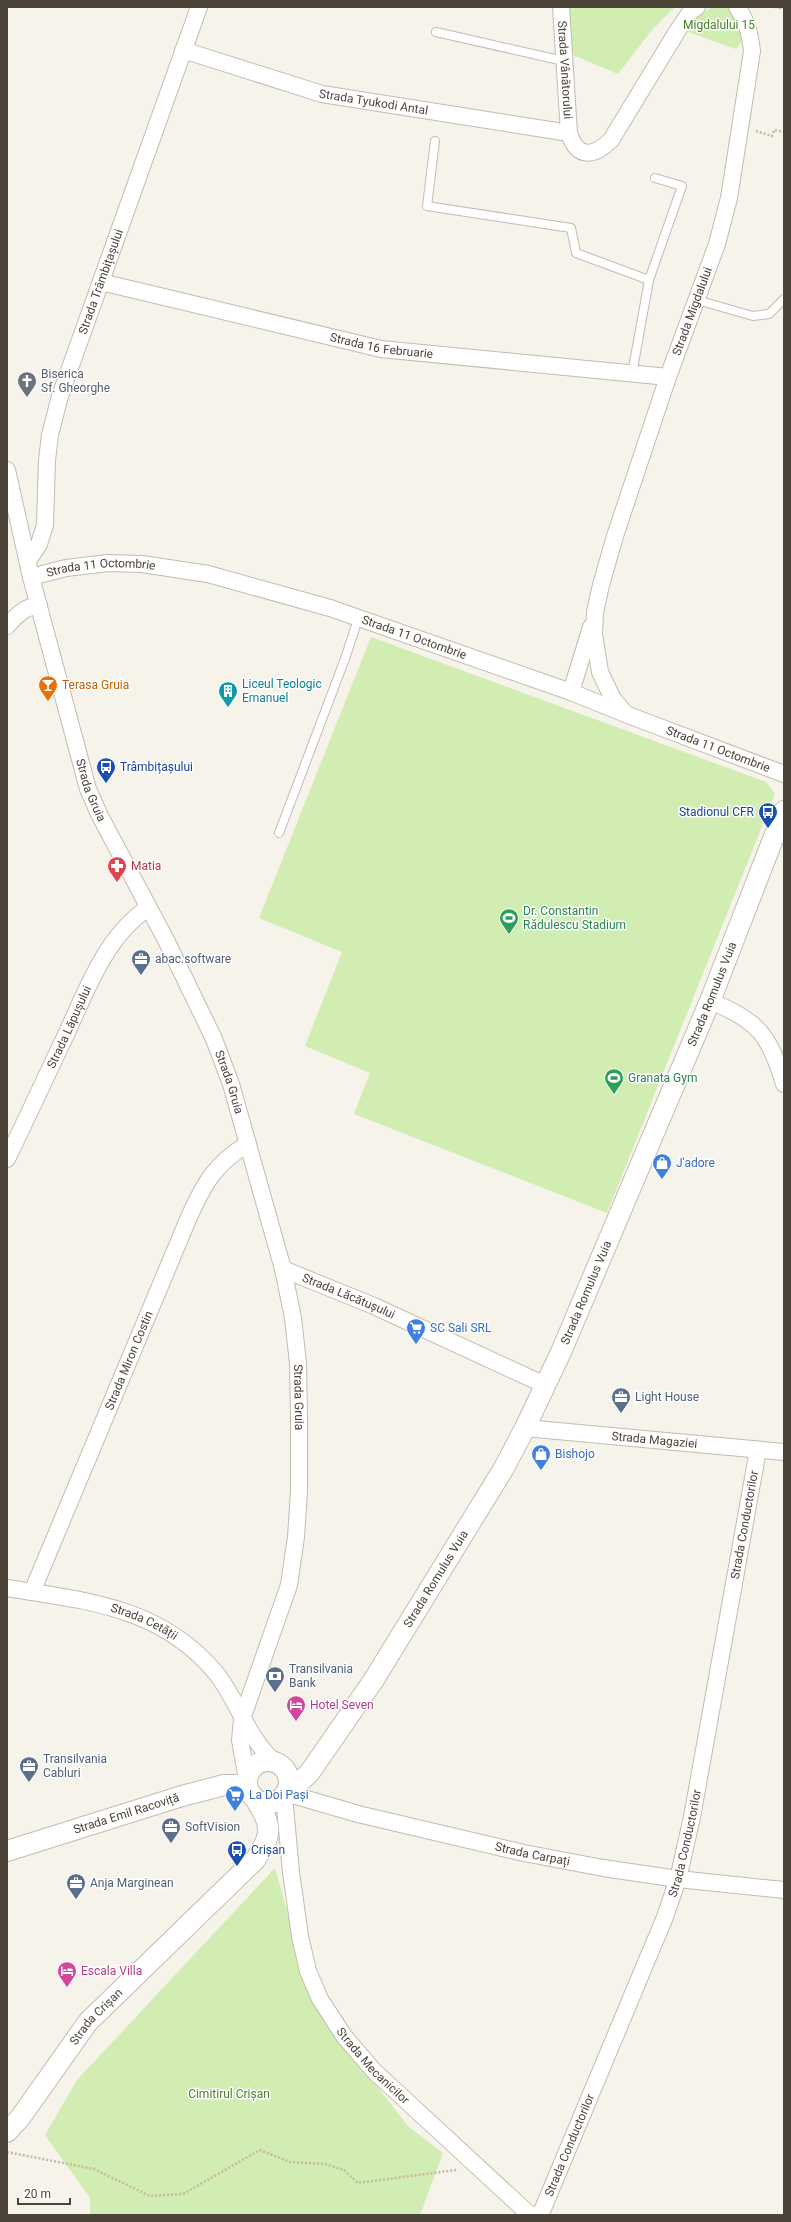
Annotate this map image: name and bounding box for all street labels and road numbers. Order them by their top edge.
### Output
street label: Strada Vânătorului [555,20,575,120]
street label: Strada Tyukodi Antal [318,87,429,118]
street label: Strada Trâmbițașului [76,227,126,336]
street label: Strada Migdalului [669,265,715,358]
street label: Strada 16 Februarie [329,330,434,361]
street label: Strada 11 Octombrie [45,556,156,580]
street label: Strada 11 Octombrie [360,613,468,662]
street label: Strada 11 Octombrie [664,723,772,775]
street label: Strada Gruia [73,757,109,824]
street label: Strada Romulus Vuia [685,940,739,1048]
street label: Strada Lăpușului [44,983,94,1071]
street label: Strada Gruia [212,1048,246,1115]
street label: Strada Romulus Vuia [558,1239,614,1347]
street label: Strada Lăcătușului [300,1271,397,1322]
street label: Strada Miron Costin [102,1309,156,1412]
street label: Strada Gruia [291,1364,306,1430]
street label: Strada Magaziei [611,1429,698,1451]
street label: Strada Conductorilor [728,1469,761,1580]
street label: Strada Romulus Vuia [401,1528,471,1630]
street label: Strada Cetății [109,1601,180,1643]
street label: Strada Conductorilor [665,1788,704,1899]
street label: Strada Emil Racoviță [72,1790,181,1837]
street label: Strada Carpați [494,1839,571,1869]
street label: Strada Crișan [67,1985,125,2048]
street label: Strada Mecanicilor [334,2025,412,2107]
street label: Strada Conductorilor [542,2092,597,2199]

